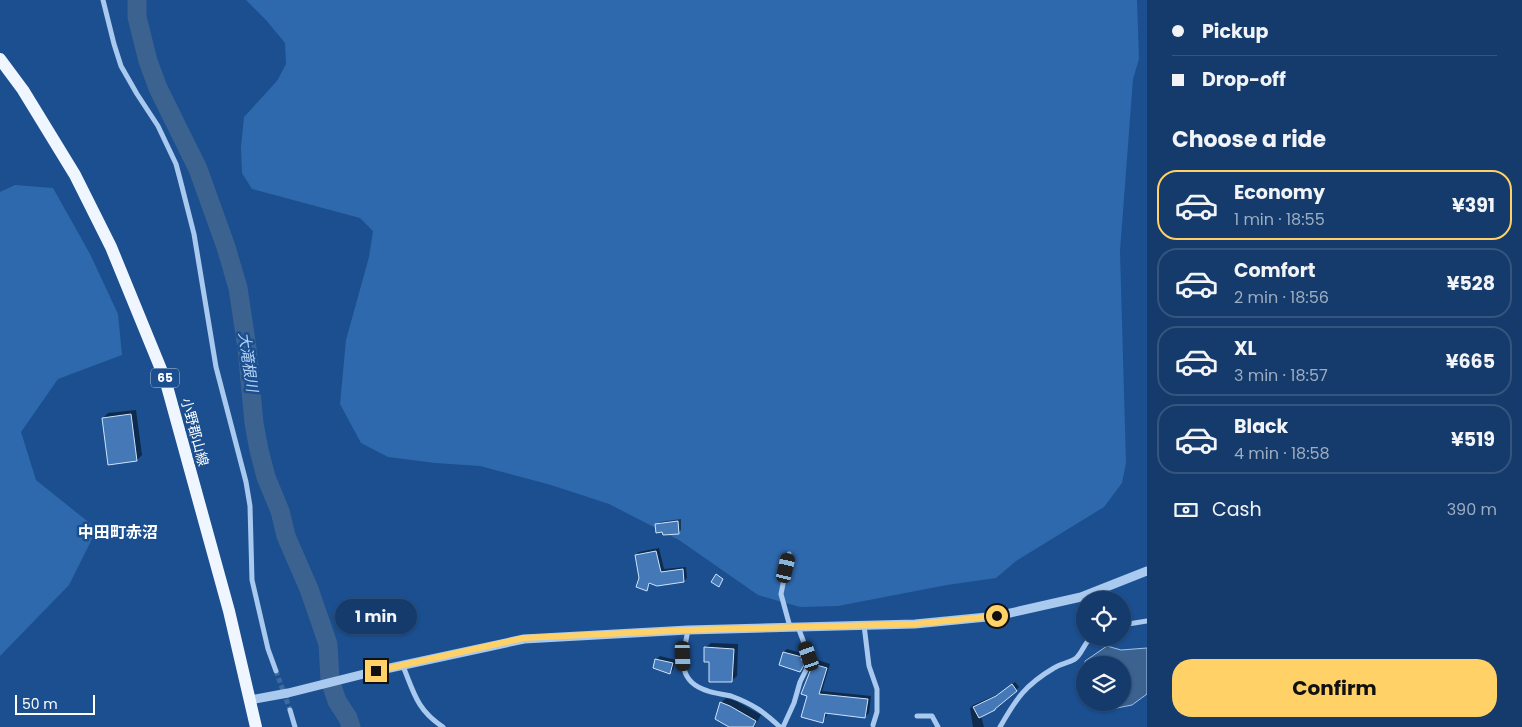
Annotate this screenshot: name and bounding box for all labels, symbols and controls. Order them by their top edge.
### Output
text: Pickup [1202,18,1268,45]
text: Drop-off [1202,66,1286,93]
text: Choose a ride [1172,124,1326,155]
text: Economy [1234,179,1325,206]
icon: car [1174,183,1219,228]
text: ¥391 [1452,192,1495,219]
text: 1 min · 18:55 [1234,208,1325,231]
text: Comfort [1234,257,1316,284]
icon: car [1174,261,1219,306]
text: ¥528 [1447,270,1495,297]
text: 2 min · 18:56 [1234,286,1329,309]
water label: 大滝根川 [234,331,263,395]
text: XL [1234,335,1257,362]
icon: car [1174,339,1219,384]
text: ¥665 [1446,348,1495,375]
text: 3 min · 18:57 [1234,364,1328,387]
road number: 65 [151,368,179,388]
street label: 小野郡山線 [176,396,214,468]
text: Black [1234,413,1288,440]
icon: car [1174,417,1219,462]
text: ¥519 [1451,426,1495,453]
text: 4 min · 18:58 [1234,442,1330,465]
icon: cash [1172,496,1200,524]
text: Cash [1212,496,1262,523]
text: 390 m [1447,498,1497,521]
district label: 中田町赤沼 [78,521,158,544]
car [775,552,796,584]
map controls [1076,591,1131,711]
button: locate [1076,591,1131,646]
callout: 1 min [335,598,417,634]
text: 1 min [355,605,397,628]
route start [986,605,1008,627]
car [797,639,820,673]
car [674,641,691,671]
button: layers [1076,656,1131,711]
button: Confirm [1172,659,1497,717]
route end [365,660,387,682]
scale bar [15,692,95,715]
text: 50 m [22,694,58,714]

